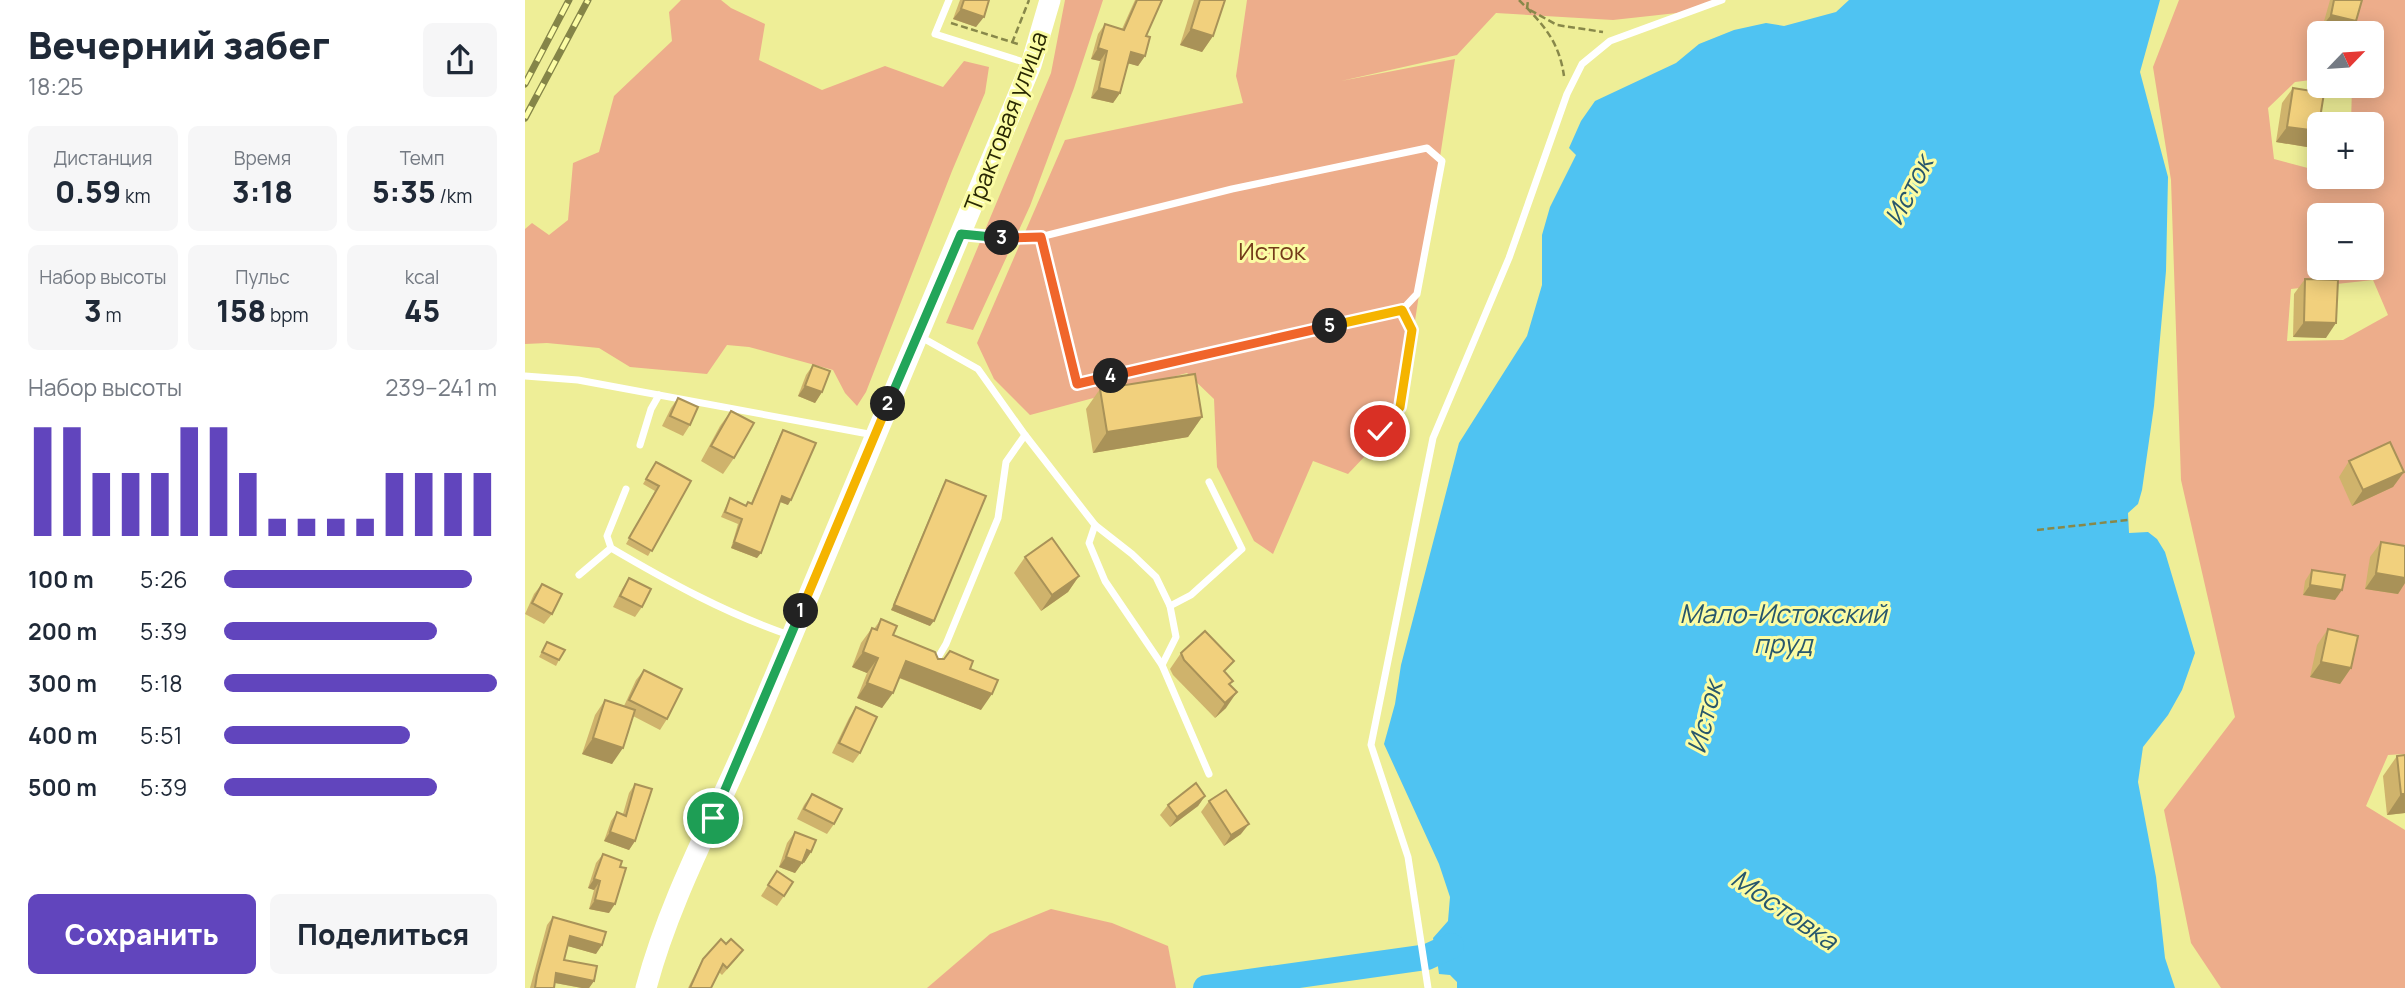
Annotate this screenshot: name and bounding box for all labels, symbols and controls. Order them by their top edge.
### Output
text: Вечерний забег [28,18,330,70]
north arrow [2307,21,2383,98]
map controls [2307,21,2384,280]
button: share [423,23,497,97]
street label: Трактовая улица [955,26,1055,216]
text: 18:25 [28,70,84,102]
button: + [2307,112,2384,189]
text: Дистанция [53,145,152,171]
text: Время [234,145,291,171]
text: Темп [400,145,445,171]
water label: Исток [1875,146,1942,231]
text: 0.59 [55,171,121,212]
text: 3:18 [232,171,293,212]
text: 5:35 [372,171,436,212]
text: km [121,183,151,209]
text: /km [436,183,472,209]
button: − [2307,203,2384,280]
pin: 3 [985,220,1019,256]
text: 3 [996,224,1007,250]
park label: Исток [1238,234,1307,267]
text: Набор высоты [39,264,167,290]
text: Пульс [235,264,290,290]
text: kcal [405,264,440,290]
text: 3 [84,290,102,331]
text: 158 [216,290,266,331]
text: 45 [404,290,440,331]
text: m [102,302,122,328]
text: bpm [266,302,309,328]
pin: 5 [1313,308,1347,344]
text: 5 [1324,312,1335,338]
pin: 4 [1093,358,1129,394]
text: 4 [1105,362,1116,388]
text: Набор высоты [28,371,182,403]
text: 239–241 m [385,371,497,403]
pin: 2 [871,386,905,422]
text: 2 [882,390,893,416]
pin [1350,401,1410,461]
icon: check [1361,412,1399,450]
text: 100 m [28,563,94,595]
text: 5:26 [140,563,188,595]
pin: 1 [783,594,819,628]
water label: Мало-Истокский пруд [1679,595,1889,661]
text: 1 [796,597,805,623]
text: 200 m [28,615,97,647]
text: 5:39 [140,615,187,647]
text: 300 m [28,667,97,699]
text: 5:18 [140,667,182,699]
water label: Исток [1678,673,1731,757]
text: 400 m [28,719,98,751]
text: 5:51 [140,719,182,751]
text: 500 m [28,771,97,803]
text: 5:39 [140,771,187,803]
pin [683,788,743,848]
icon: arrive [694,799,732,837]
water label: Мостовка [1725,860,1846,959]
button: Сохранить [28,894,256,974]
button: Поделиться [270,894,497,974]

